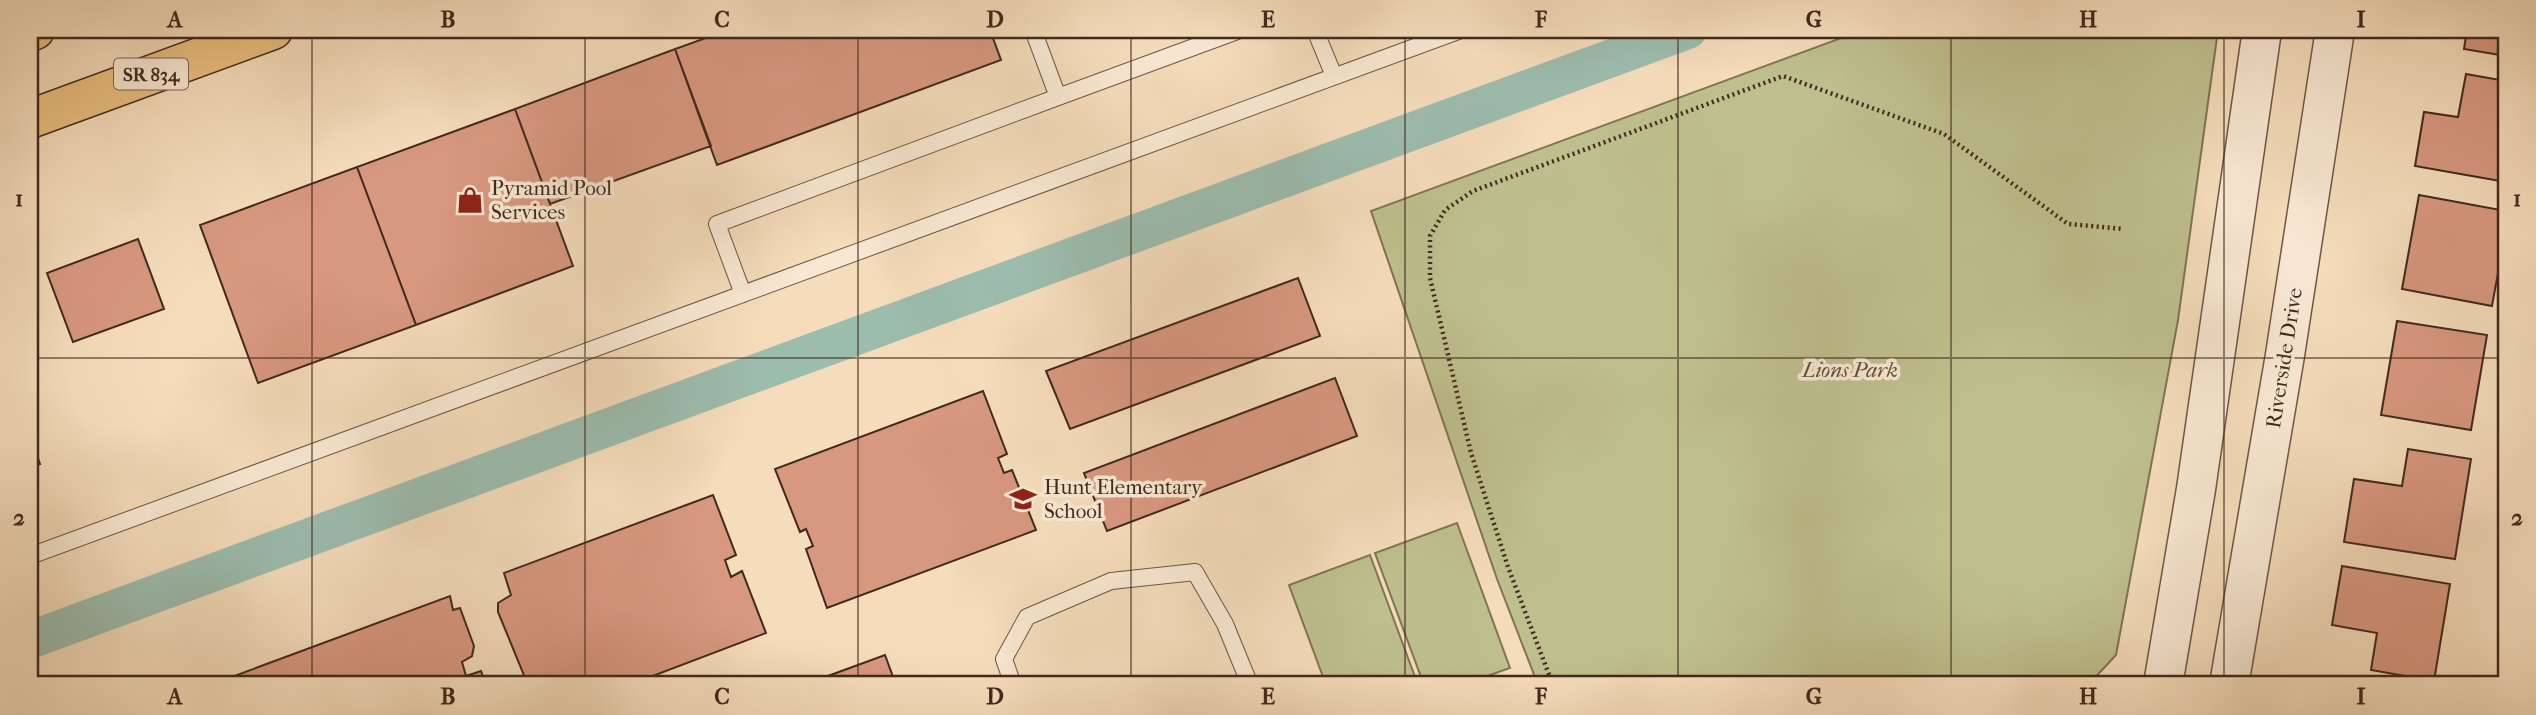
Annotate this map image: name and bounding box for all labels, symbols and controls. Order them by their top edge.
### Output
text: A [166,6,184,33]
text: B [441,6,456,33]
text: C [714,6,730,33]
text: D [986,6,1004,33]
text: E [1261,6,1275,33]
text: F [1534,6,1548,33]
text: G [1806,6,1822,33]
text: H [2079,6,2097,33]
text: I [2357,6,2366,33]
road number: SR 834 [114,58,188,90]
place label: Pyramid Pool Services [491,176,612,224]
text: 1 [15,185,23,212]
shop icon: Pyramid Pool Services [455,185,485,215]
text: 1 [2513,185,2521,212]
street label: Riverside Drive [2261,286,2307,430]
park label: Lions Park [1800,358,1898,382]
place label: Hunt Elementary School [1044,475,1203,523]
school or university icon: Hunt Elementary School [1008,484,1038,514]
text: 2 [13,504,25,531]
text: 2 [2511,504,2523,531]
text: A [166,683,184,710]
text: B [441,683,456,710]
text: C [714,683,730,710]
text: D [986,683,1004,710]
text: E [1261,683,1275,710]
text: F [1534,683,1548,710]
text: G [1806,683,1822,710]
text: H [2079,683,2097,710]
text: I [2357,683,2366,710]

